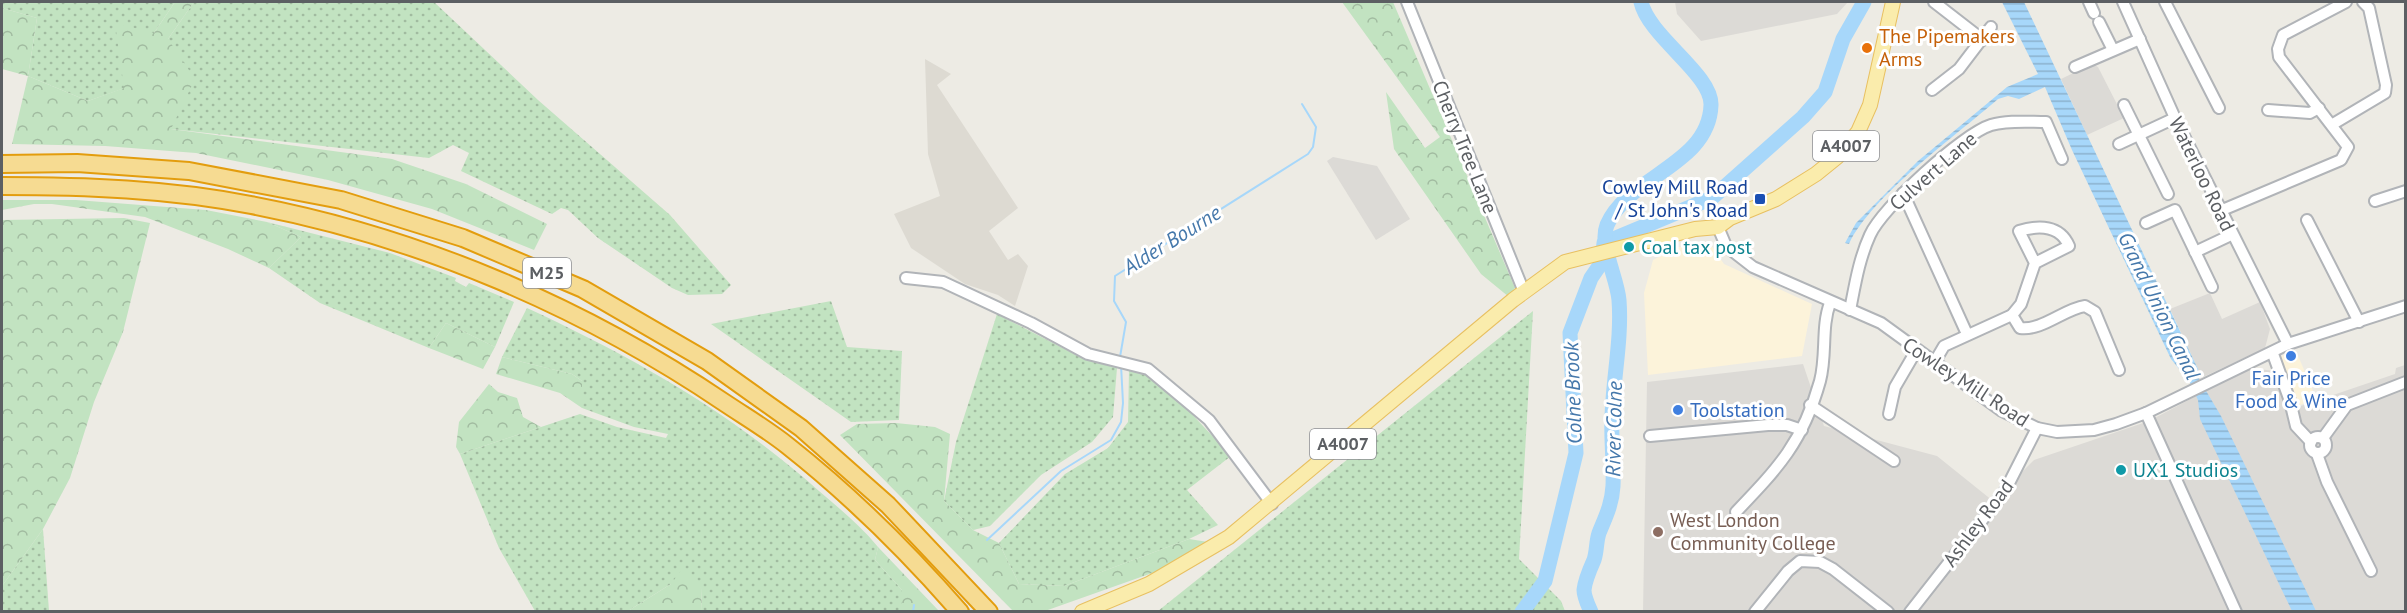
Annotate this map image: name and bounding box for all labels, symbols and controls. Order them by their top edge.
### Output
place label: The Pipemakers Arms [1879,23,2015,72]
marker: The Pipemakers Arms [1860,41,1874,55]
street label: Cherry Tree Lane [1426,76,1504,218]
street label: Waterloo Road [2163,113,2241,235]
street label: Culvert Lane [1884,126,1982,216]
road number: A4007 [1813,131,1879,161]
place label: Cowley Mill Road / St John's Road [1602,174,1748,223]
marker: Cowley Mill Road / St John's Road [1753,192,1767,206]
water label: Alder Bourne [1117,199,1226,281]
water label: Grand Union Canal [2112,228,2207,384]
place label: Coal tax post [1641,234,1752,260]
marker: Coal tax post [1622,240,1636,254]
road number: M25 [523,258,571,288]
street label: Cowley Mill Road [1898,331,2034,433]
water label: Colne Brook [1557,340,1588,444]
marker: Fair Price Food & Wine [2284,349,2298,363]
place label: Fair Price Food & Wine [2235,365,2347,414]
water label: River Colne [1599,381,1628,477]
place label: Toolstation [1690,397,1785,423]
marker: Toolstation [1671,403,1685,417]
road number: A4007 [1310,429,1376,459]
place label: UX1 Studios [2133,457,2238,483]
marker: UX1 Studios [2114,463,2128,477]
street label: Ashley Road [1937,474,2019,572]
place label: West London Community College [1670,507,1836,556]
marker: West London Community College [1651,525,1665,539]

